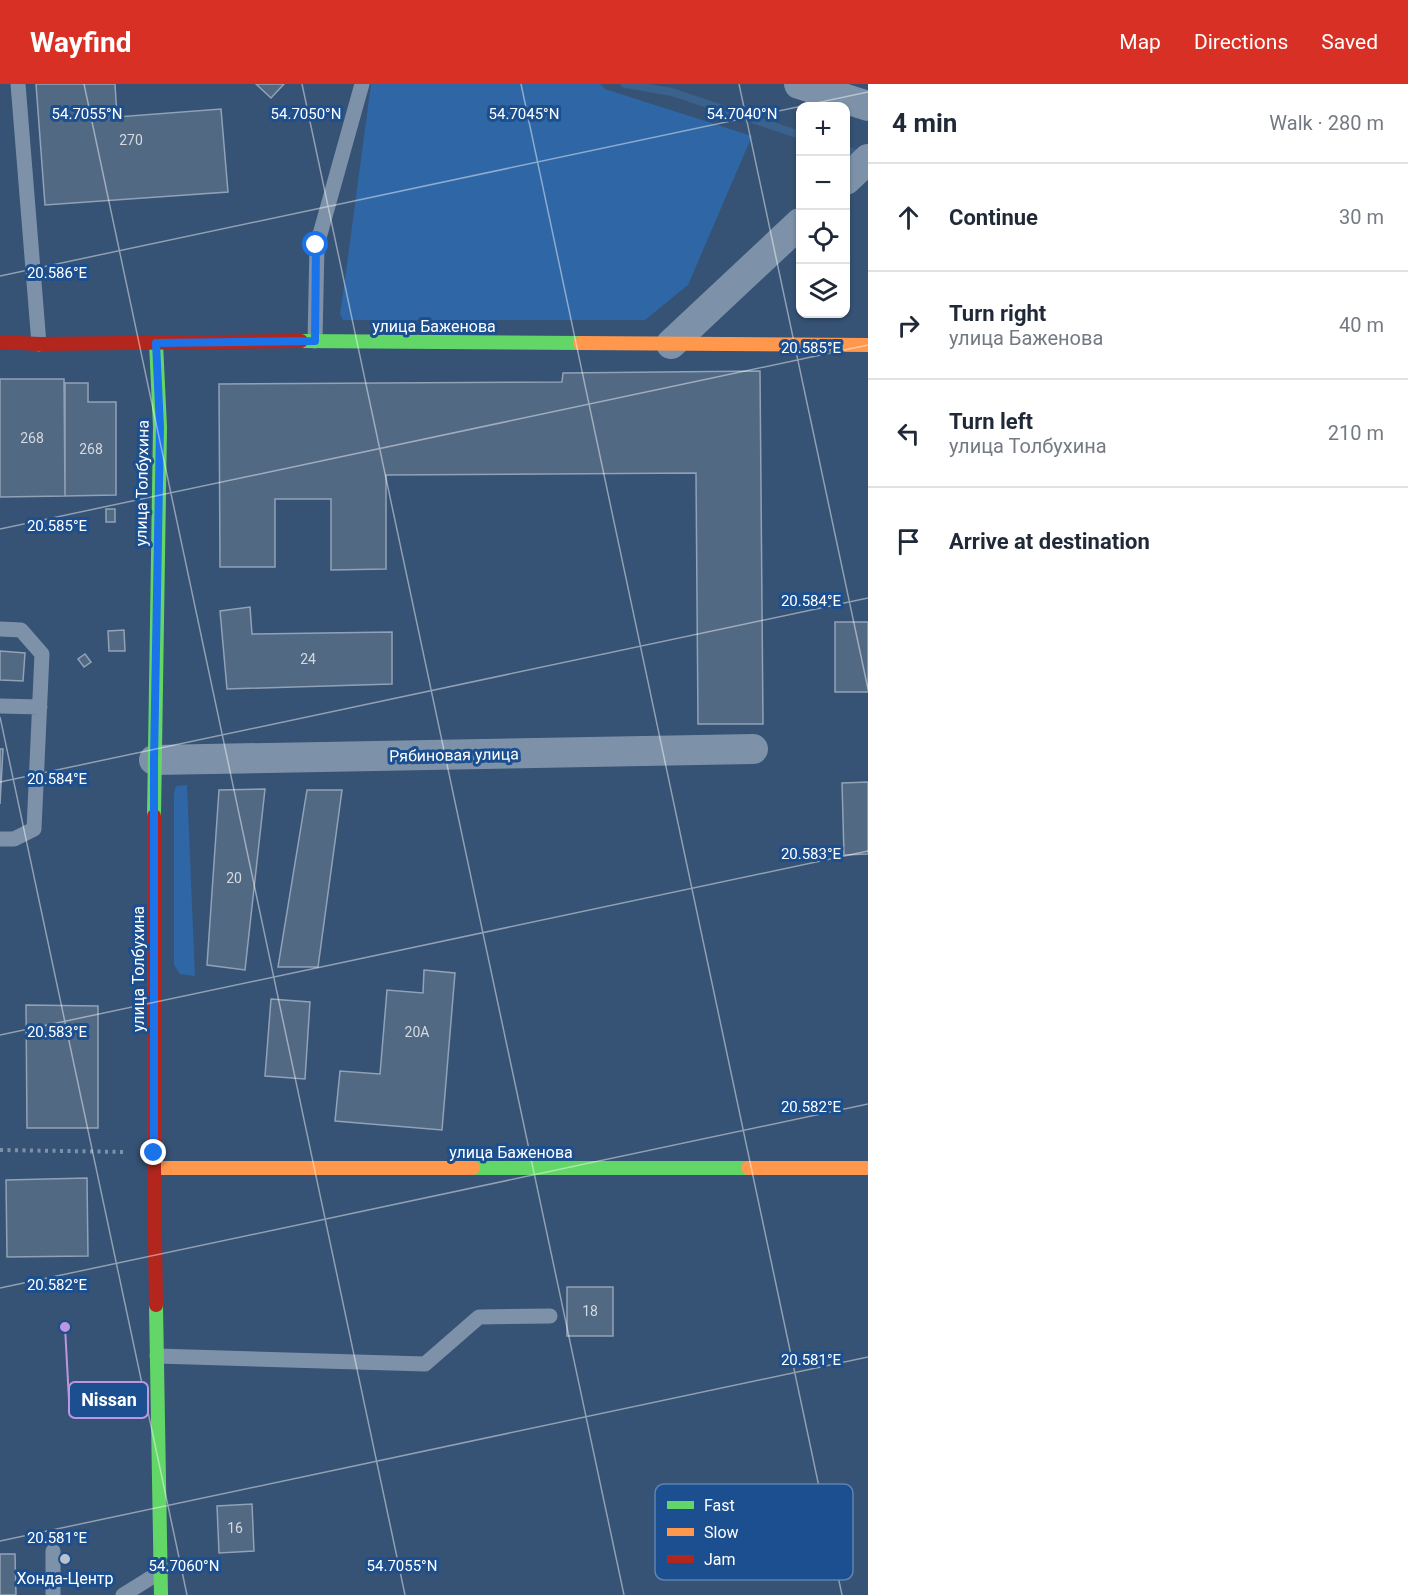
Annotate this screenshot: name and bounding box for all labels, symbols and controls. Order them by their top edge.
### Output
text: Wayfind [30,26,131,59]
text: Map [1119,30,1161,54]
text: Directions [1194,30,1288,54]
text: Saved [1321,30,1378,54]
map controls [796,102,850,318]
button: + [796,102,850,156]
text: 54.7055°N [52,105,122,123]
text: 54.7050°N [271,105,341,123]
text: 54.7045°N [489,105,559,123]
text: 54.7040°N [707,105,777,123]
text: 4 min [892,108,957,138]
text: Walk · 280 m [1269,111,1384,135]
house number: 270 [119,132,143,148]
button: − [796,156,850,210]
icon: ahead [892,201,925,234]
text: Continue [949,205,1038,230]
text: 30 m [1339,205,1384,229]
button: locate [796,210,850,264]
route start [302,231,328,257]
text: 20.586°E [27,264,88,282]
button: layers [796,264,850,318]
text: Turn right [949,301,1046,326]
icon: right [892,309,925,342]
text: 40 m [1339,313,1384,337]
street label: улица Баженова [372,317,496,336]
text: улица Баженова [949,326,1103,350]
text: 20.585°E [781,339,842,357]
text: Turn left [949,409,1033,434]
icon: left [892,417,925,450]
street label: улица Толбухина [131,420,153,546]
text: 210 m [1328,421,1384,445]
house number: 268 [20,430,44,446]
text: улица Толбухина [949,434,1107,458]
house number: 268 [79,441,103,457]
text: 20.585°E [27,517,88,535]
icon: arrive [892,525,925,558]
text: Arrive at destination [949,529,1150,554]
text: 20.584°E [781,592,842,610]
house number: 24 [300,651,316,667]
street label: Рябиновая улица [389,744,519,766]
text: 20.584°E [27,770,88,788]
text: 20.583°E [781,845,842,863]
house number: 20 [226,870,242,886]
street label: улица Толбухина [129,906,148,1032]
text: 20.583°E [27,1023,88,1041]
house number: 20А [405,1024,429,1040]
text: 20.582°E [781,1098,842,1116]
route end [140,1139,166,1165]
street label: улица Баженова [449,1143,573,1162]
text: 20.582°E [27,1276,88,1294]
house number: 18 [582,1303,598,1319]
text: 20.581°E [781,1351,842,1369]
callout: Nissan [69,1382,148,1418]
text: Nissan [81,1389,137,1410]
legend [655,1484,853,1580]
text: Fast [704,1496,735,1515]
house number: 16 [227,1520,243,1536]
text: Slow [704,1523,739,1542]
text: 20.581°E [27,1529,88,1547]
text: Jam [704,1550,736,1569]
marker: Хонда-Центр [58,1552,72,1566]
text: 54.7060°N [149,1557,219,1575]
text: 54.7055°N [367,1557,437,1575]
place label: Хонда-Центр [16,1569,114,1588]

